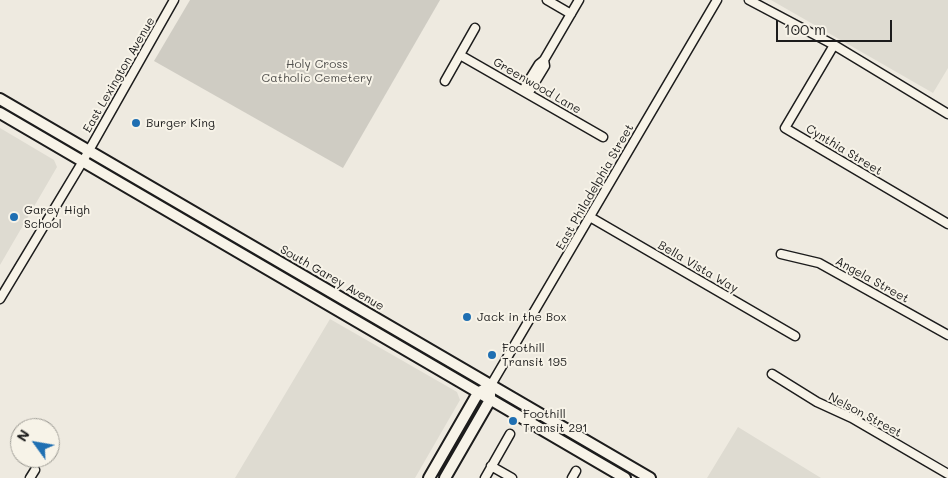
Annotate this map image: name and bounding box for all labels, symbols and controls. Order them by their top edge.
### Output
scale bar [778,10,894,42]
street label: East Lexington Avenue [80,15,158,135]
text: 100 m [784,19,826,39]
street label: Greenwood Lane [490,55,584,117]
park label: Holy Cross Catholic Cemetery [262,57,372,85]
place label: Burger King [146,116,215,130]
marker: Burger King [130,117,142,129]
street label: East Philadelphia Street [553,121,637,253]
street label: Cynthia Street [803,121,885,179]
place label: Garey High School [24,203,90,231]
marker: Garey High School [8,211,20,223]
street label: Bella Vista Way [655,238,741,296]
street label: South Garey Avenue [277,242,387,314]
street label: Angela Street [833,254,911,306]
place label: Jack in the Box [477,310,566,324]
marker: Jack in the Box [461,311,473,323]
place label: Foothill Transit 195 [502,341,567,369]
marker: Foothill Transit 195 [486,349,498,361]
street label: Nelson Street [826,390,904,440]
place label: Foothill Transit 291 [523,407,588,435]
marker: Foothill Transit 291 [507,415,519,427]
north arrow [10,418,60,468]
text: N [12,426,34,445]

